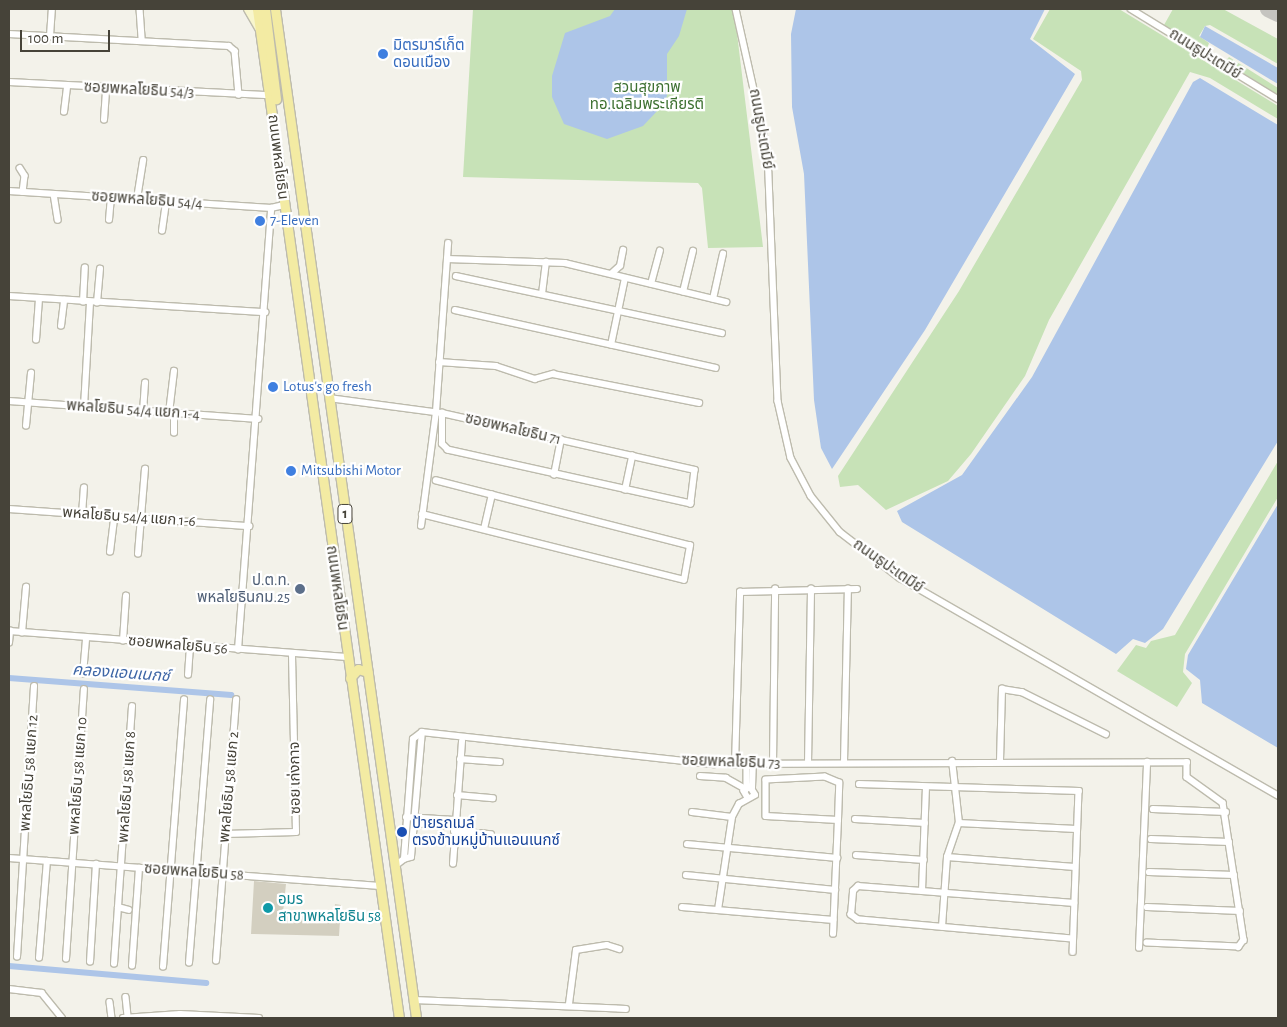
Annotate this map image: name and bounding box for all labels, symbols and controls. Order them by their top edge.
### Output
scale bar [22,20,112,52]
street label: ถนนธูปะเตมีย์ [1166,25,1244,83]
text: 100 m [28,31,63,46]
place label: มิตรมาร์เก็ต ดอนเมือง [393,36,465,71]
marker: มิตรมาร์เก็ต ดอนเมือง [377,48,389,60]
street label: ซอยพหลโยธิน 54/3 [83,78,195,102]
park label: สวนสุขภาพ ทอ.เฉลิมพระเกียรติ [590,78,704,113]
street label: ถนนธูปะเตมีย์ [745,87,777,171]
street label: ถนนพหลโยธิน [264,113,292,201]
street label: ซอยพหลโยธิน 54/4 [91,187,203,213]
place label: 7-Eleven [270,212,319,230]
marker: 7-Eleven [254,215,266,227]
place label: Lotus's go fresh [283,378,372,396]
marker: Lotus's go fresh [267,381,279,393]
street label: พหลโยธิน 54/4 แยก 1-4 [66,396,200,424]
street label: ซอยพหลโยธิน 71 [463,409,563,449]
place label: Mitsubishi Motor [301,462,401,480]
marker: Mitsubishi Motor [285,465,297,477]
road number: 1 [336,502,354,526]
street label: พหลโยธิน 54/4 แยก 1-6 [62,503,196,531]
street label: ถนนธูปะเตมีย์ [849,535,927,597]
street label: ถนนพหลโยธิน [322,544,352,632]
place label: ป.ต.ท. พหลโยธินกม.25 [197,571,290,606]
marker: ป.ต.ท. พหลโยธินกม.25 [294,583,306,595]
street label: ซอยพหลโยธิน 56 [127,632,229,658]
water label: คลองแอนเนกซ์ [72,660,170,686]
street label: พหลโยธิน 58 แยก 12 [16,714,42,832]
street label: พหลโยธิน 58 แยก 10 [65,716,91,836]
street label: พหลโยธิน 58 แยก 8 [114,730,140,844]
street label: พหลโยธิน 58 แยก 2 [215,731,243,843]
street label: ซอย เก่งกาจ [285,741,305,815]
street label: ซอยพหลโยธิน 73 [681,751,781,773]
place label: ป้ายรถเมล์ ตรงข้ามหมู่บ้านแอนเนกซ์ [412,814,560,849]
marker: ป้ายรถเมล์ ตรงข้ามหมู่บ้านแอนเนกซ์ [396,826,408,838]
street label: ซอยพหลโยธิน 58 [144,860,244,884]
place label: อมร สาขาพหลโยธิน 58 [278,890,381,925]
marker: อมร สาขาพหลโยธิน 58 [262,902,274,914]

